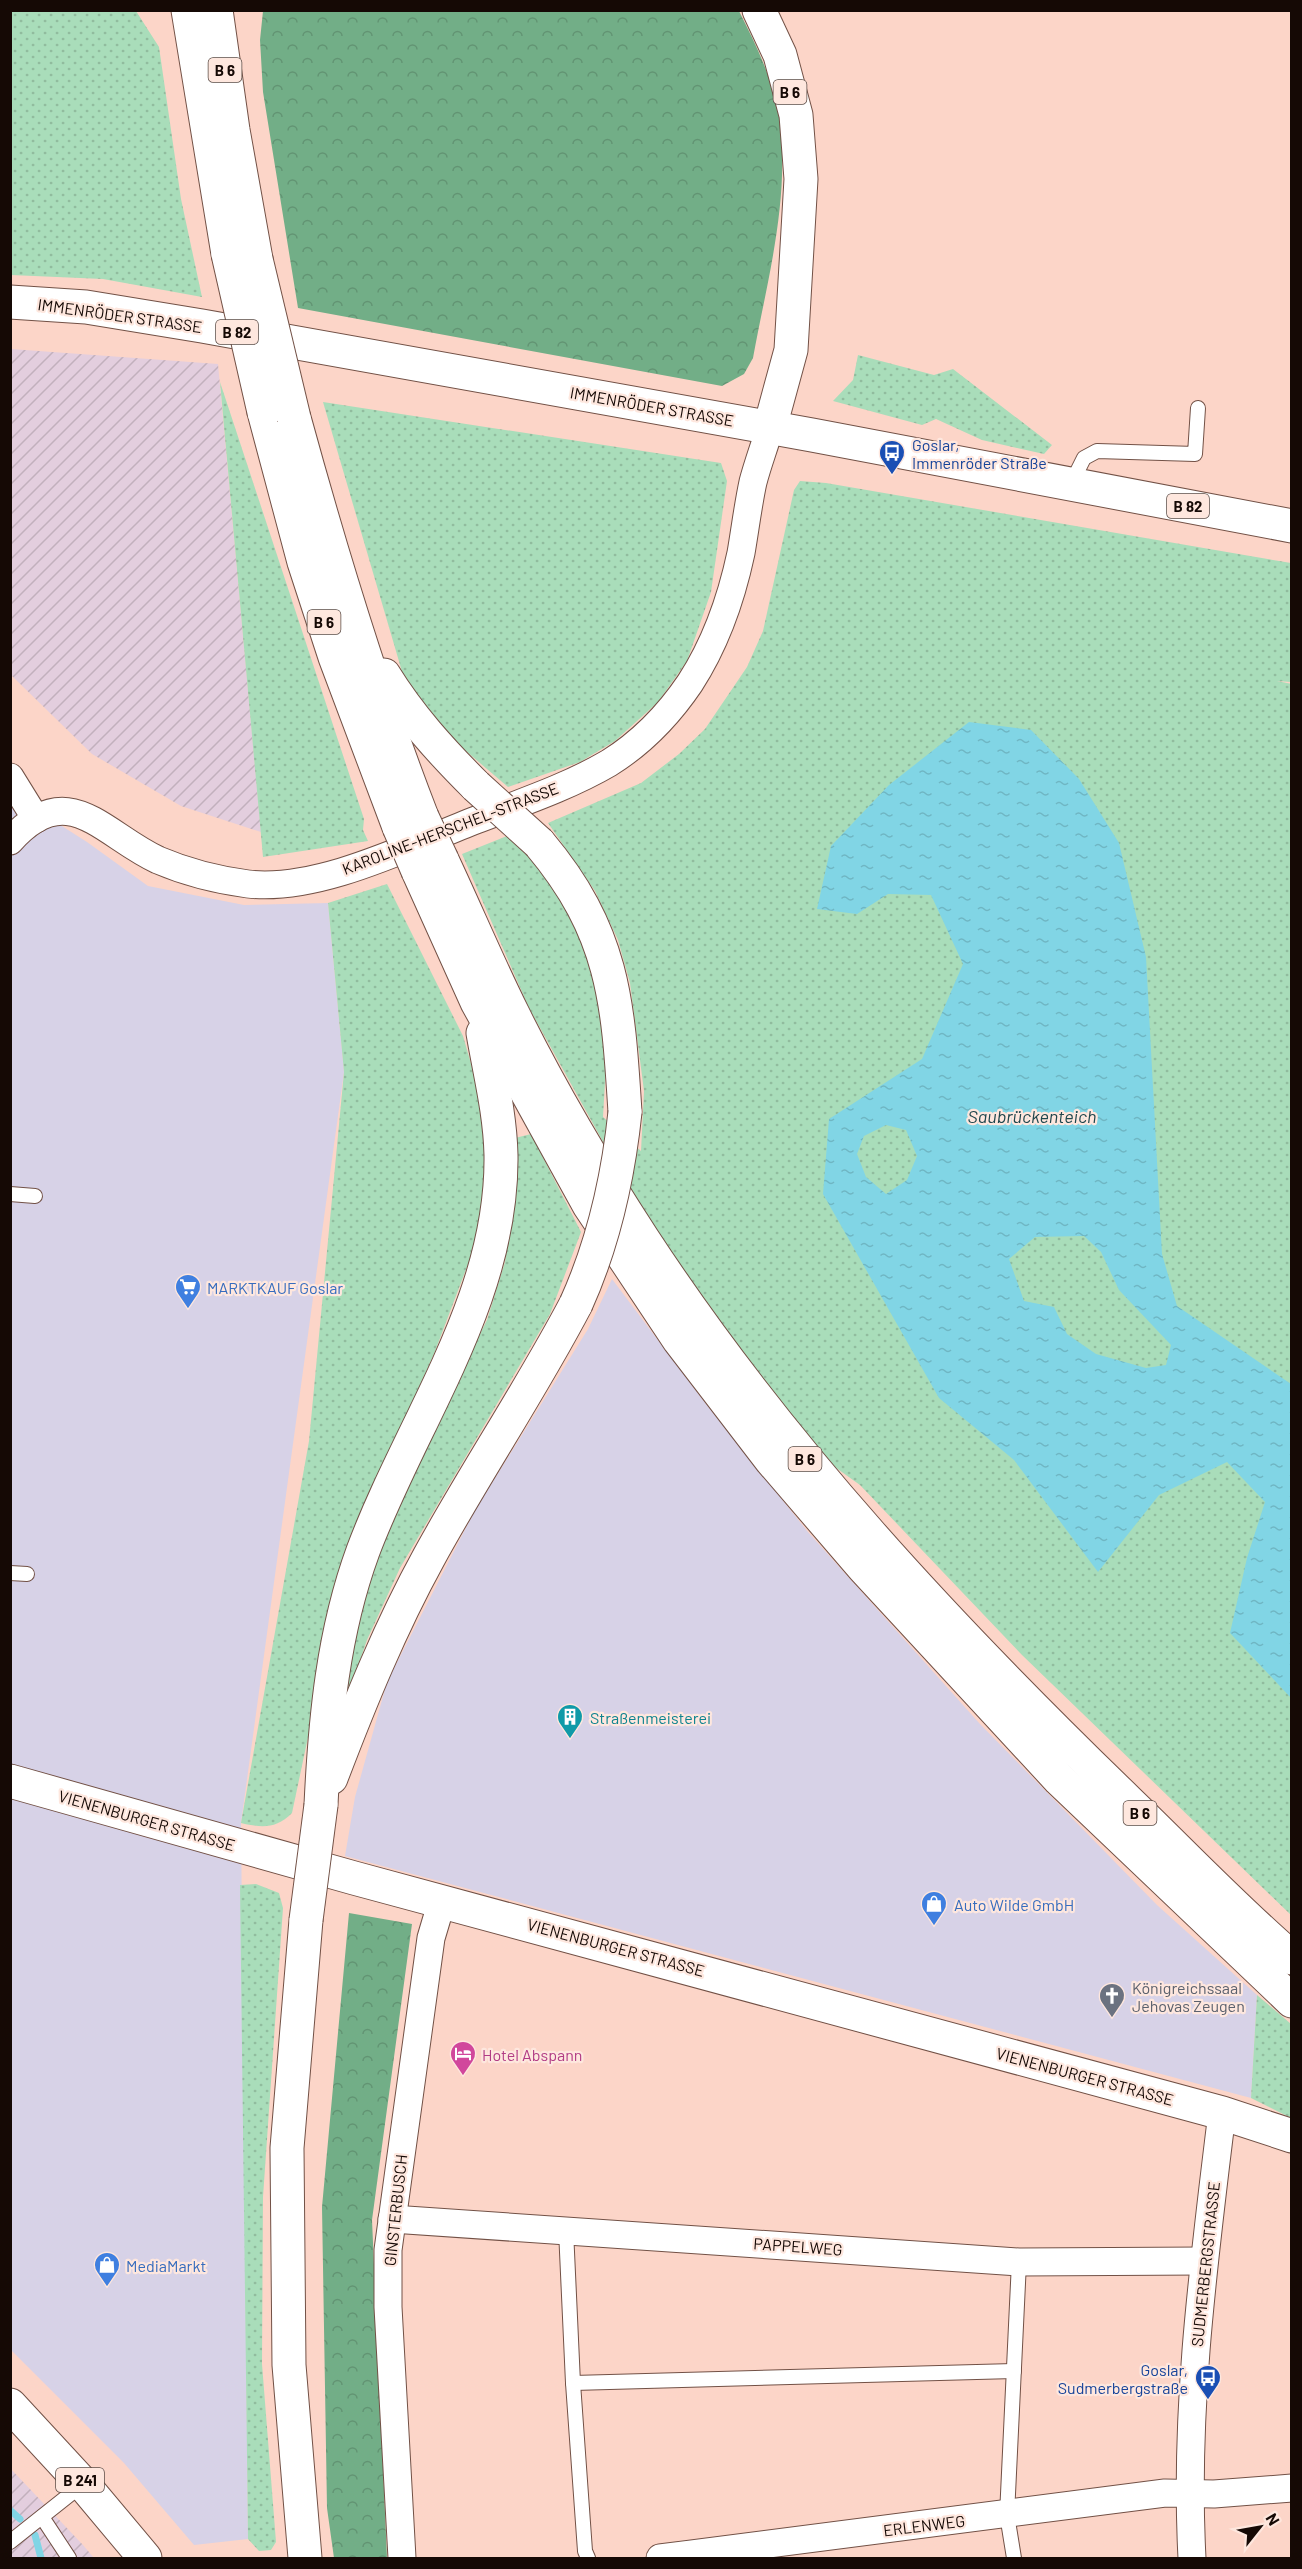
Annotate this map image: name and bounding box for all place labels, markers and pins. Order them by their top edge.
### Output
place label: Goslar, Immenröder Straße [912,435,1047,472]
bus stop icon: Goslar, Immenröder Straße [877,438,907,476]
supermarket icon: MARKTKAUF Goslar [173,1272,203,1310]
place label: MARKTKAUF Goslar [207,1278,343,1297]
building icon: Straßenmeisterei [555,1702,585,1740]
place label: Straßenmeisterei [590,1708,711,1727]
shop icon: Auto Wilde GmbH [919,1889,949,1927]
place label: Auto Wilde GmbH [954,1895,1074,1914]
place label: Königreichssaal Jehovas Zeugen [1132,1978,1245,2015]
church icon: Königreichssaal Jehovas Zeugen [1097,1981,1127,2019]
hotel icon: Hotel Abspann [448,2039,478,2077]
place label: Hotel Abspann [482,2045,582,2064]
shop icon: MediaMarkt [92,2250,122,2288]
place label: MediaMarkt [126,2256,206,2275]
place label: Goslar, Sudmerbergstraße [1058,2360,1188,2397]
bus stop icon: Goslar, Sudmerbergstraße [1193,2363,1223,2401]

